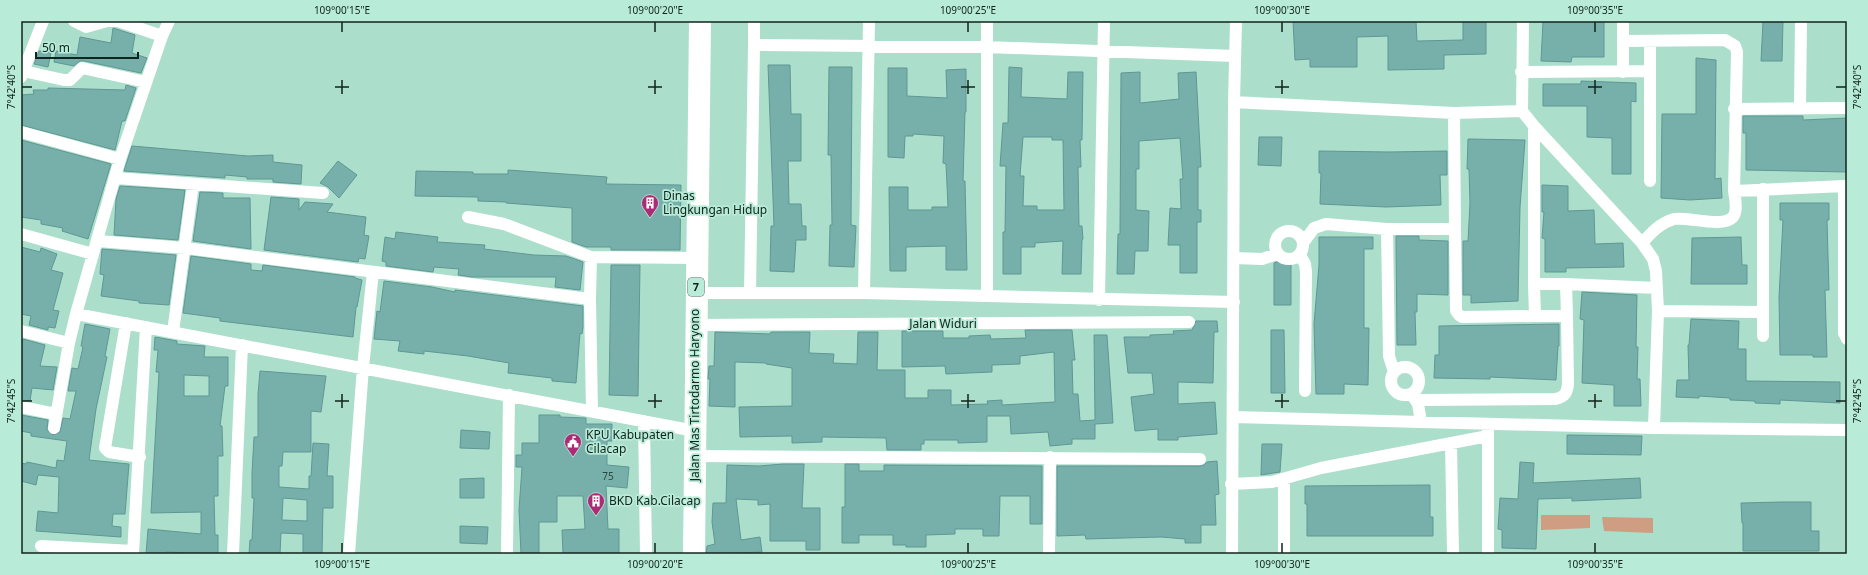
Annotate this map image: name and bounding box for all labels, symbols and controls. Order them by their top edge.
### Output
text: 109°00'15"E [314,3,370,17]
text: 109°00'20"E [627,3,683,17]
text: 109°00'25"E [940,3,996,17]
text: 109°00'30"E [1254,3,1310,17]
text: 109°00'35"E [1567,3,1623,17]
scale bar [36,34,138,60]
text: 50 m [42,39,70,56]
text: 7°42'40"S [4,64,18,109]
text: 7°42'40"S [1850,64,1864,109]
place label: Dinas Lingkungan Hidup [663,187,767,218]
building icon: Dinas Lingkungan Hidup [640,193,660,218]
road number: 7 [688,278,704,296]
street label: Jalan Mas Tirtodarmo Haryono [686,309,703,482]
street label: Jalan Widuri [908,315,977,332]
text: 7°42'45"S [4,378,18,423]
text: 7°42'45"S [1850,378,1864,423]
place label: KPU Kabupaten Cilacap [586,426,674,457]
public building icon: KPU Kabupaten Cilacap [563,432,583,457]
house number: 75 [602,469,614,483]
building icon: BKD Kab.Cilacap [586,491,606,516]
place label: BKD Kab.Cilacap [609,492,701,509]
text: 109°00'15"E [314,557,370,571]
text: 109°00'20"E [627,557,683,571]
text: 109°00'25"E [940,557,996,571]
text: 109°00'30"E [1254,557,1310,571]
text: 109°00'35"E [1567,557,1623,571]

